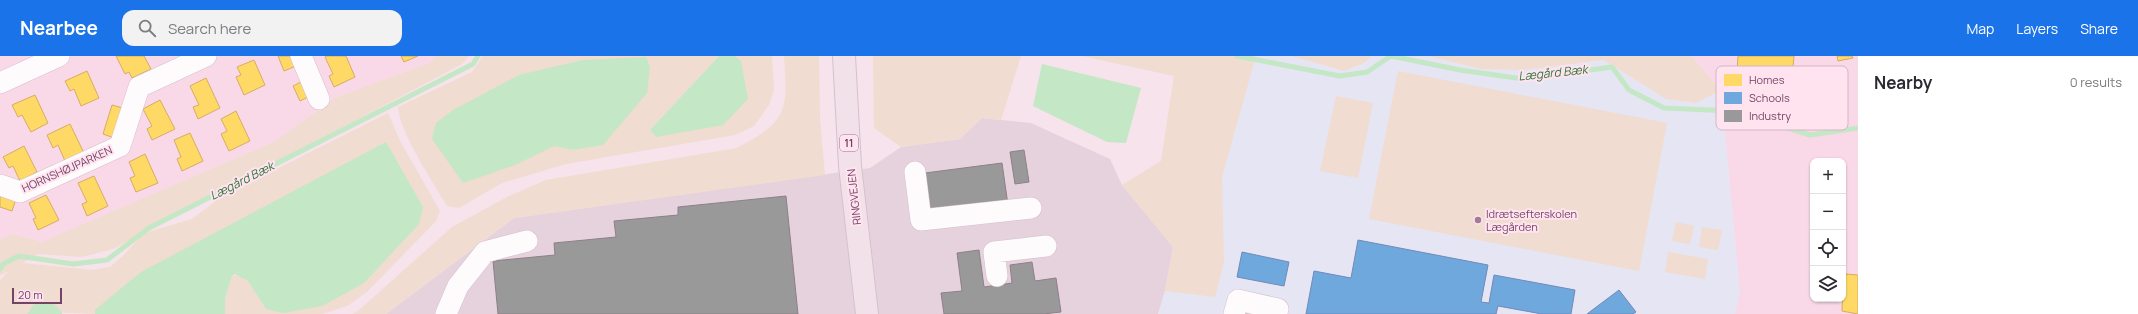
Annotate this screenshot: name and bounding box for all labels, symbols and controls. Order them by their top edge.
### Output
search box [122,10,402,46]
text: Nearbee [20,15,98,41]
icon: search [136,17,158,39]
text: Search here [168,18,251,39]
text: Map [1966,19,1994,38]
text: Layers [2016,19,2058,38]
text: Share [2080,19,2118,38]
water label: Lægård Bæk [1517,60,1590,85]
legend [1716,66,1848,130]
text: Nearby [1874,71,1932,94]
text: Homes [1749,72,1785,87]
text: 0 results [2070,73,2122,91]
text: Schools [1749,90,1790,105]
text: Industry [1749,108,1791,123]
road number: 11 [840,135,858,151]
street label: HORNSHØJPARKEN [19,142,114,195]
water label: Lægård Bæk [207,156,278,204]
map controls [1810,158,1846,302]
button: + [1810,158,1846,194]
street label: RINGVEJEN [843,168,864,226]
button: − [1810,194,1846,230]
place label: Idrætsefterskolen Lægården [1486,206,1577,234]
marker: Idrætsefterskolen Lægården [1473,215,1483,225]
button: locate [1810,230,1846,266]
button: layers [1810,266,1846,302]
scale bar [12,286,62,305]
text: 20 m [18,287,43,302]

